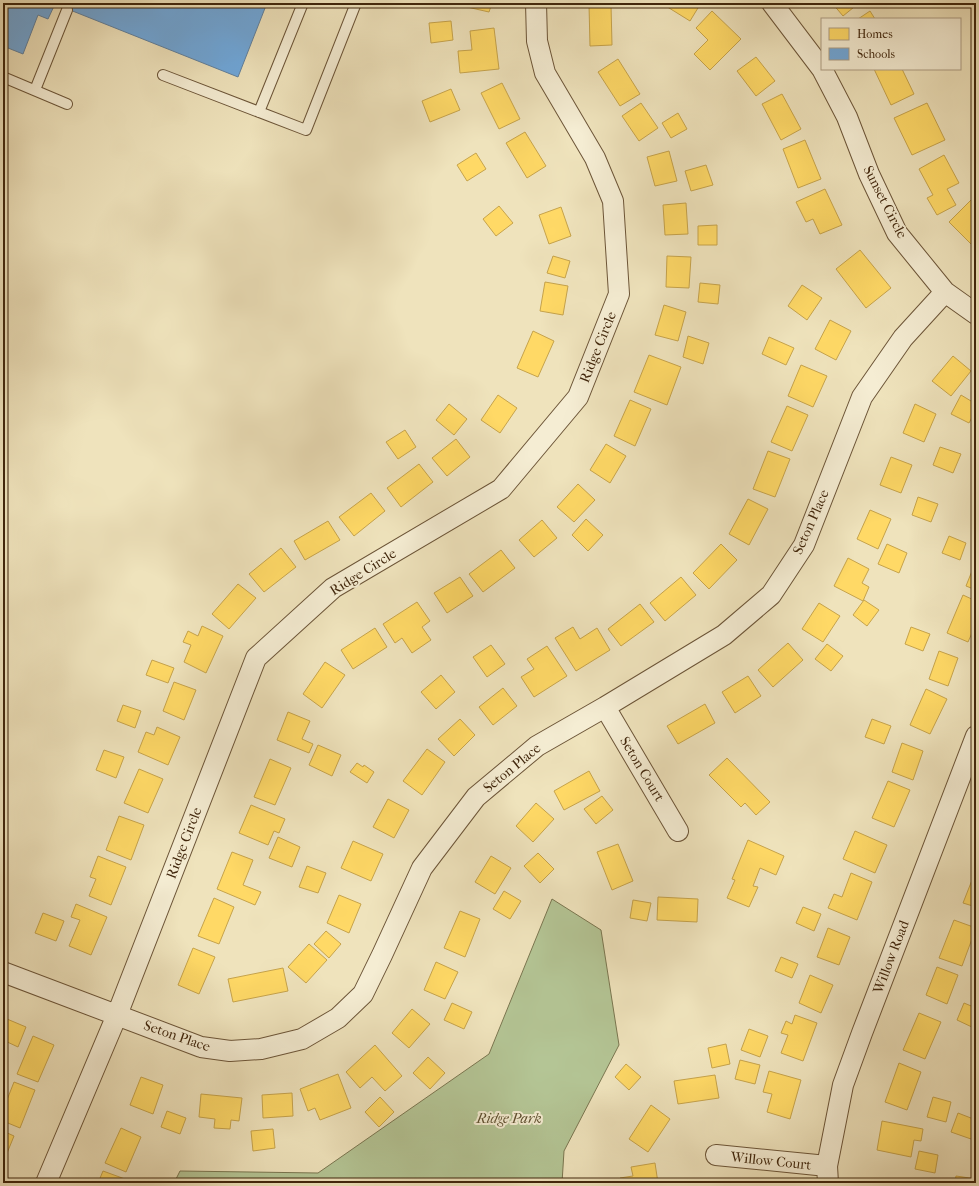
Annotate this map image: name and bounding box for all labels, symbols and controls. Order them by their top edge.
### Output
legend [821,18,961,70]
text: Homes [857,27,893,41]
text: Schools [857,47,896,61]
street label: Sunset Circle [859,163,911,241]
street label: Ridge Circle [576,309,620,385]
street label: Seton Place [789,487,833,557]
street label: Ridge Circle [327,545,400,599]
street label: Seton Court [616,733,668,805]
street label: Seton Place [480,740,544,796]
street label: Ridge Circle [163,805,205,881]
street label: Willow Road [869,918,913,997]
street label: Seton Place [142,1017,213,1055]
park label: Ridge Park [475,1110,542,1127]
street label: Willow Court [729,1148,812,1174]

